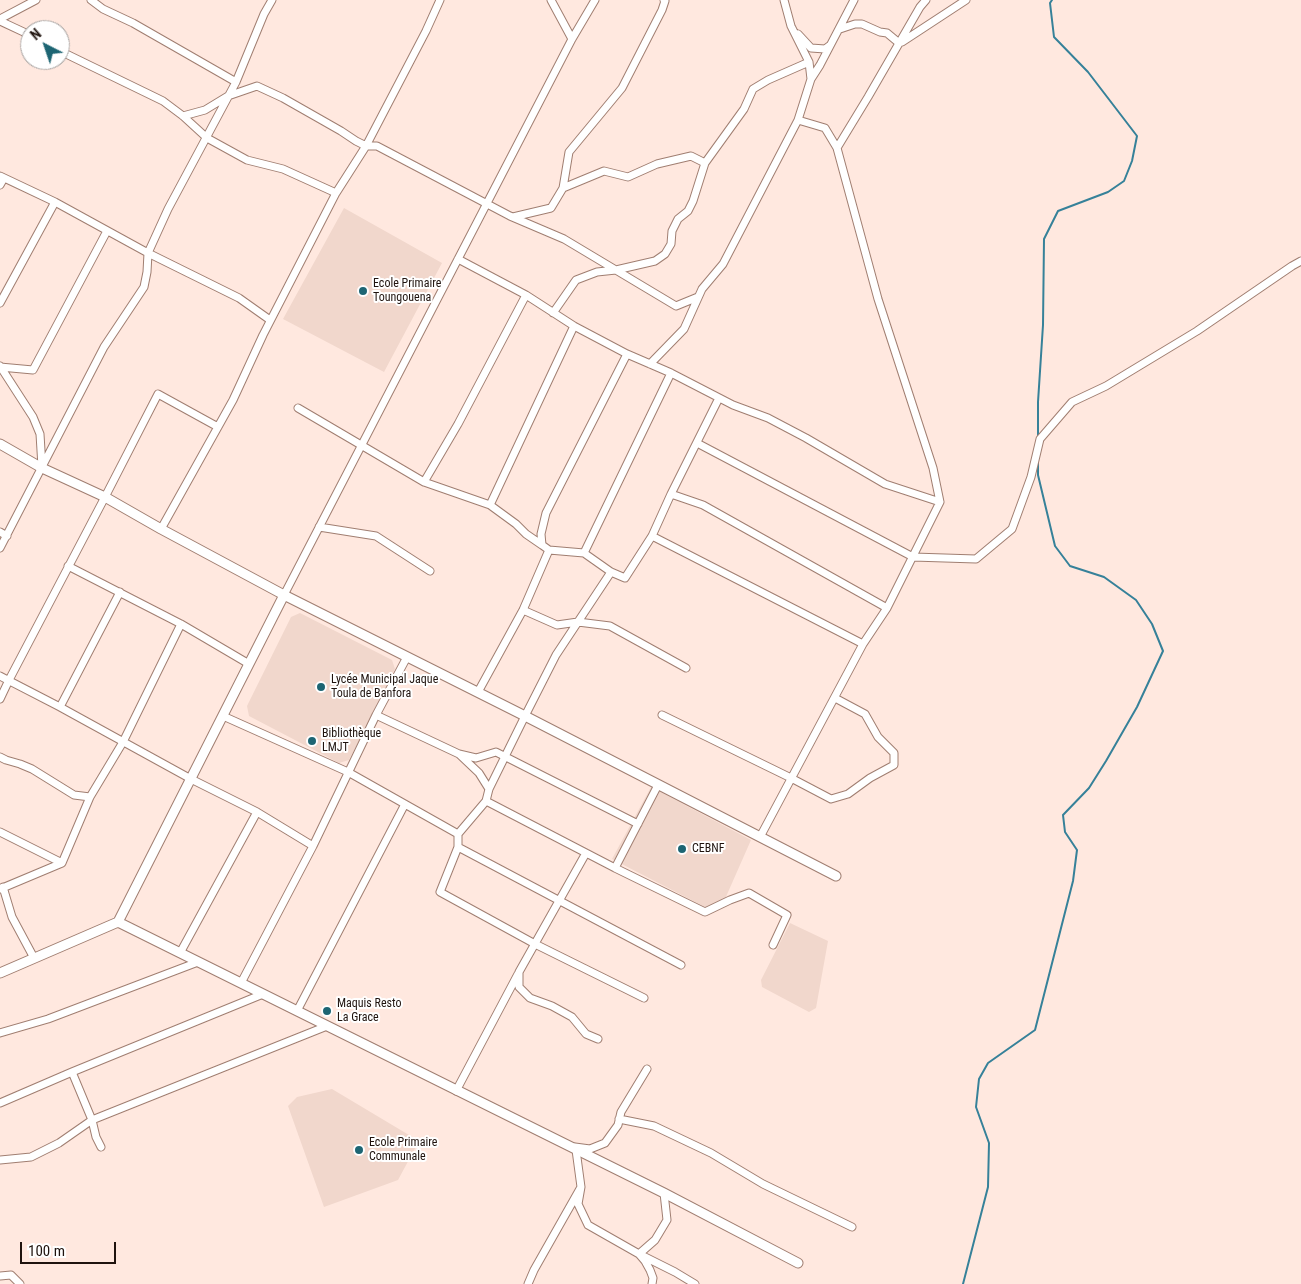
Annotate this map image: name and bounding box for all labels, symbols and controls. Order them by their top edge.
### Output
north arrow [20,20,70,70]
text: N [27,26,44,43]
place label: Ecole Primaire Toungouena [373,277,441,305]
marker: Ecole Primaire Toungouena [357,285,369,297]
place label: Lycée Municipal Jaque Toula de Banfora [331,673,438,701]
marker: Lycée Municipal Jaque Toula de Banfora [315,681,327,693]
place label: Bibliothèque LMJT [322,727,381,755]
marker: Bibliothèque LMJT [306,735,318,747]
place label: CEBNF [692,842,725,856]
marker: CEBNF [676,843,688,855]
place label: Maquis Resto La Grace [337,997,402,1025]
marker: Maquis Resto La Grace [321,1005,333,1017]
place label: Ecole Primaire Communale [369,1136,437,1164]
marker: Ecole Primaire Communale [353,1144,365,1156]
scale bar [22,1232,119,1264]
text: 100 m [28,1242,65,1260]

